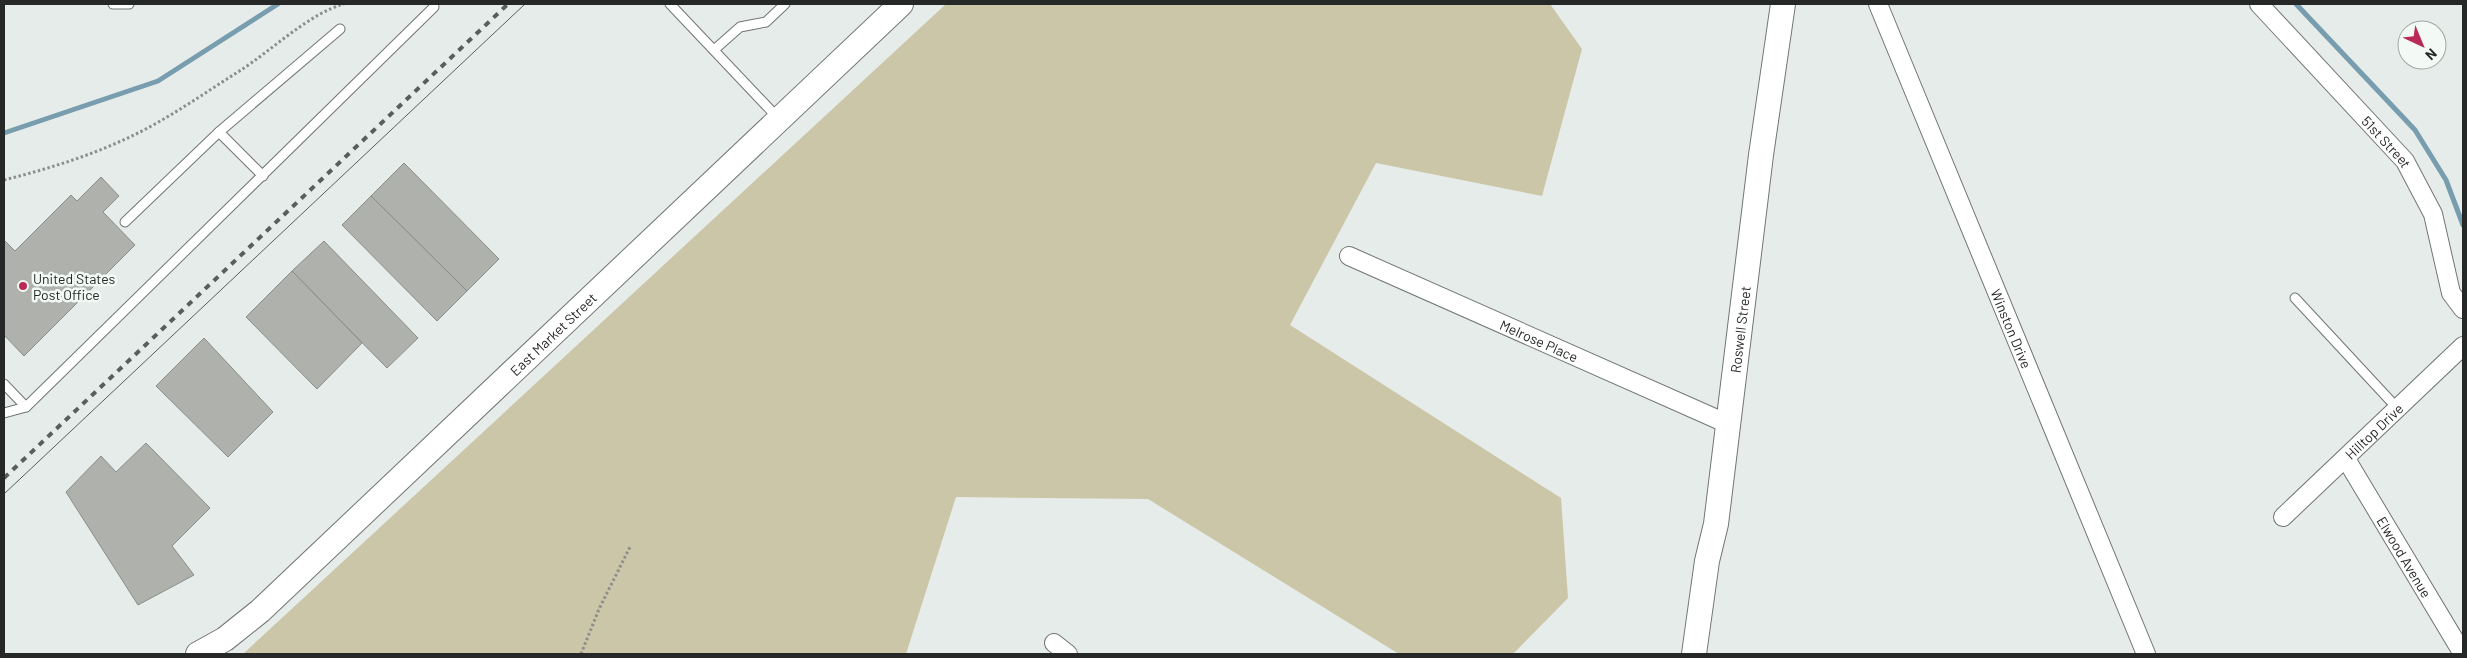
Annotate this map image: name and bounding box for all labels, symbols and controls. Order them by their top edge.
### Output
north arrow [2397,20,2447,70]
text: N [2422,45,2441,64]
street label: 51st Street [2359,112,2415,170]
place label: United States Post Office [33,270,116,303]
marker: United States Post Office [17,280,29,292]
street label: Roswell Street [1726,285,1753,374]
street label: Winston Drive [1988,286,2036,371]
street label: East Market Street [506,289,600,379]
street label: Melrose Place [1497,316,1581,365]
street label: Hilltop Drive [2341,399,2406,462]
street label: Elwood Avenue [2374,513,2436,601]

